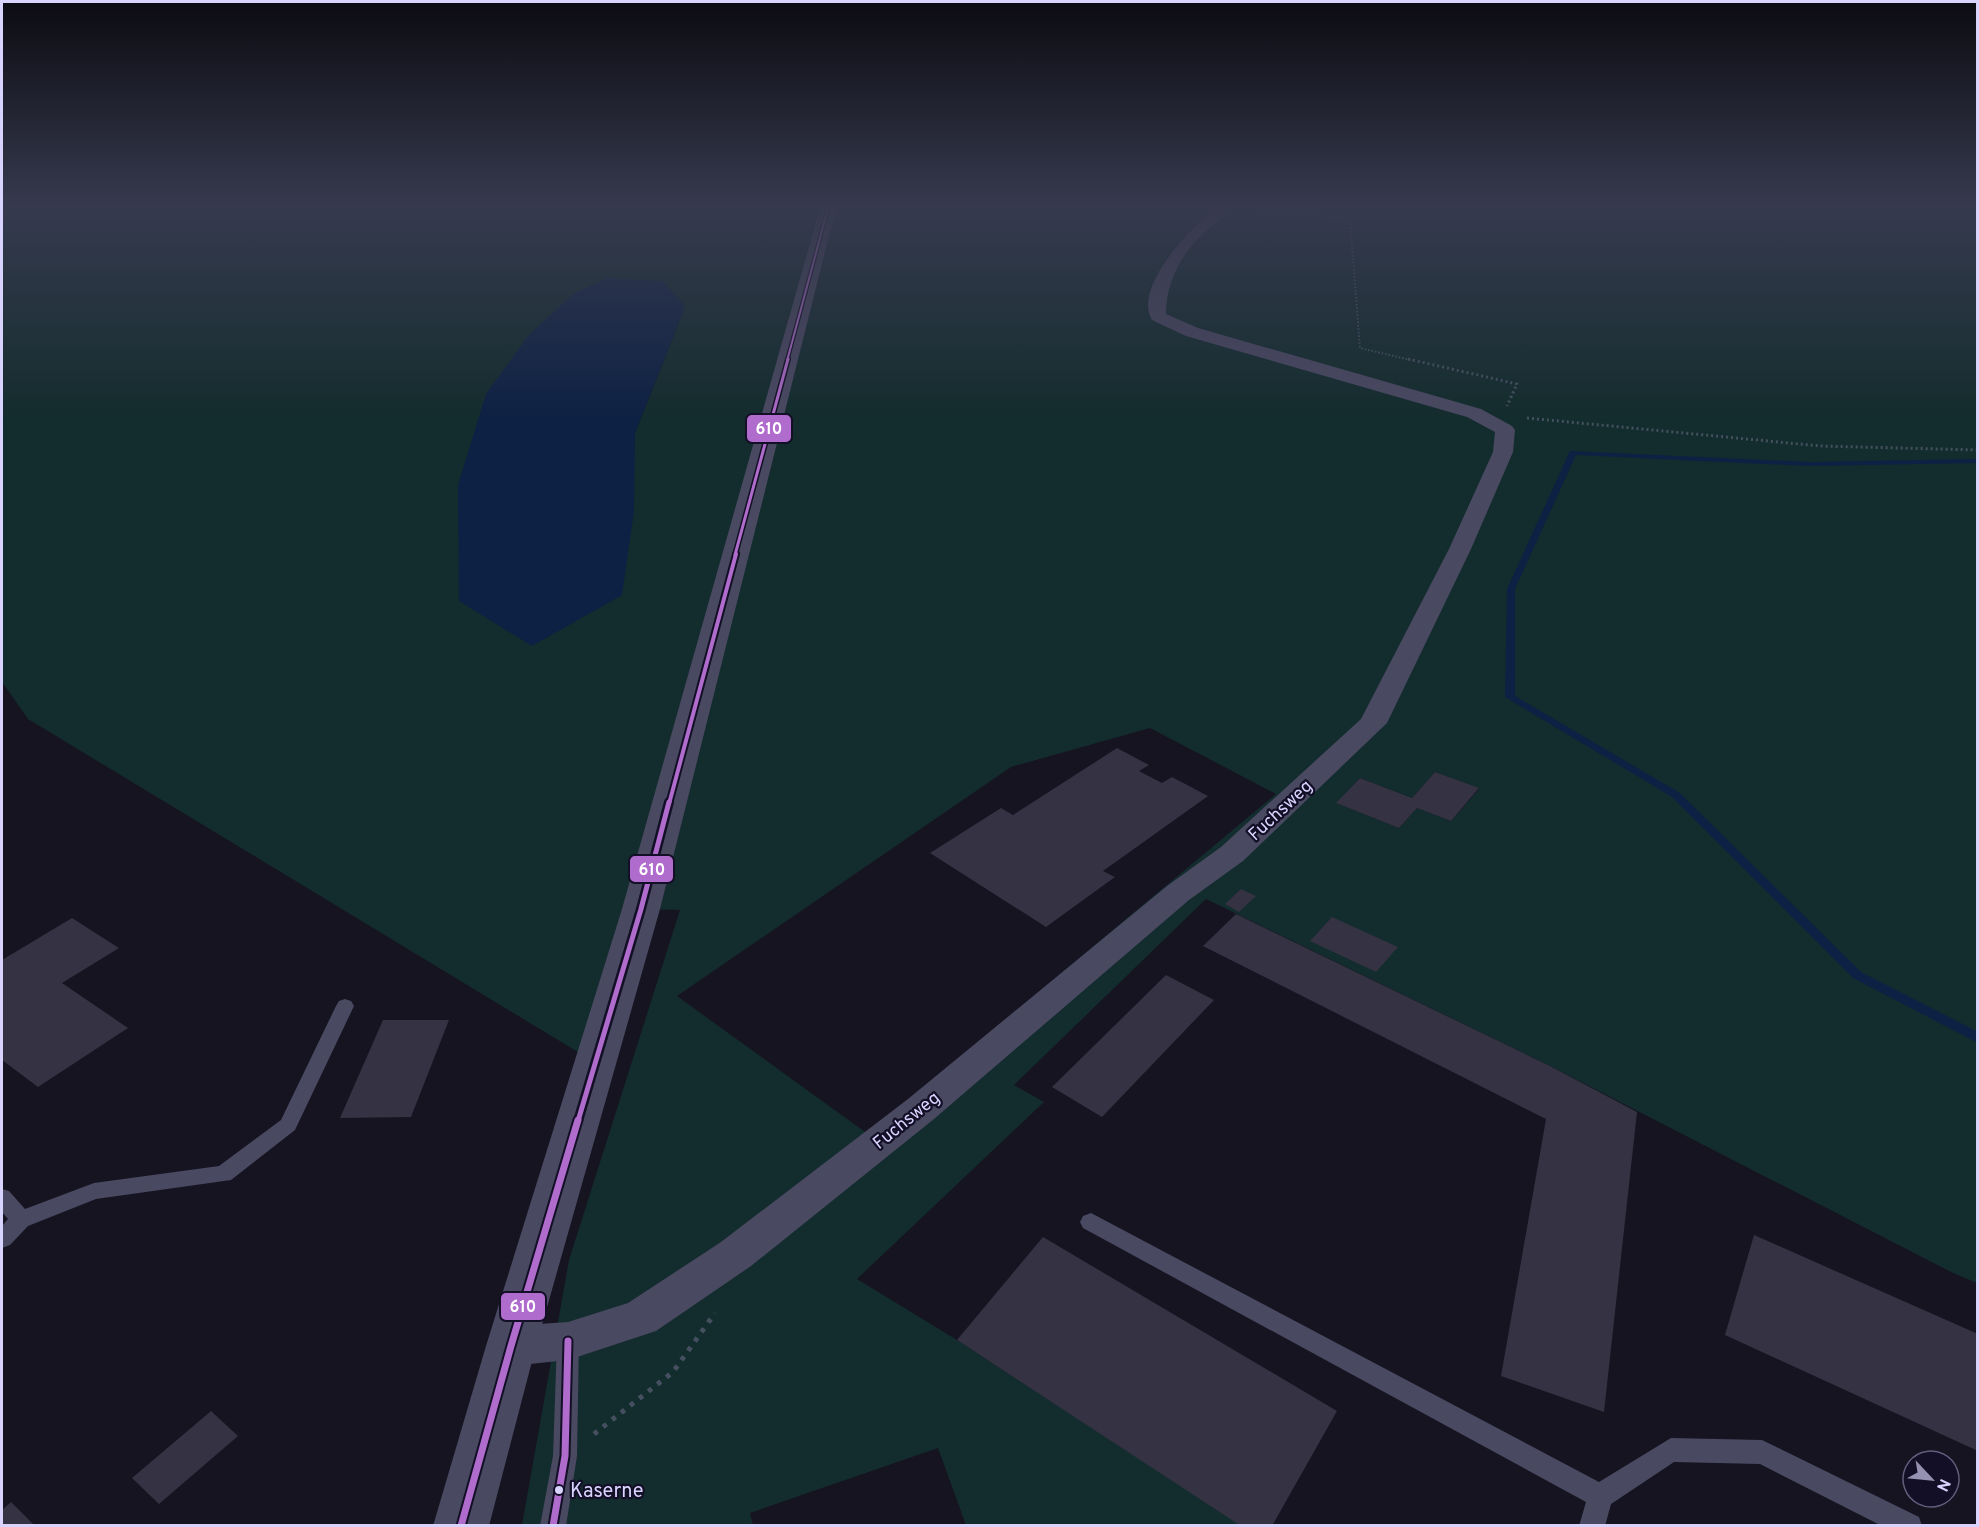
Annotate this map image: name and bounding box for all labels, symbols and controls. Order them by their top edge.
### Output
line badge: 610 [746,414,792,443]
text: 610 [756,420,782,440]
street label: Fuchsweg [1244,775,1318,847]
line badge: 610 [629,855,674,883]
text: 610 [639,861,665,881]
street label: Fuchsweg [869,1087,945,1155]
line badge: 610 [500,1292,546,1321]
text: 610 [510,1298,536,1318]
north arrow [1901,1449,1961,1509]
text: N [1931,1475,1954,1494]
place label: Kaserne [570,1479,644,1505]
marker: Kaserne [553,1484,565,1496]

